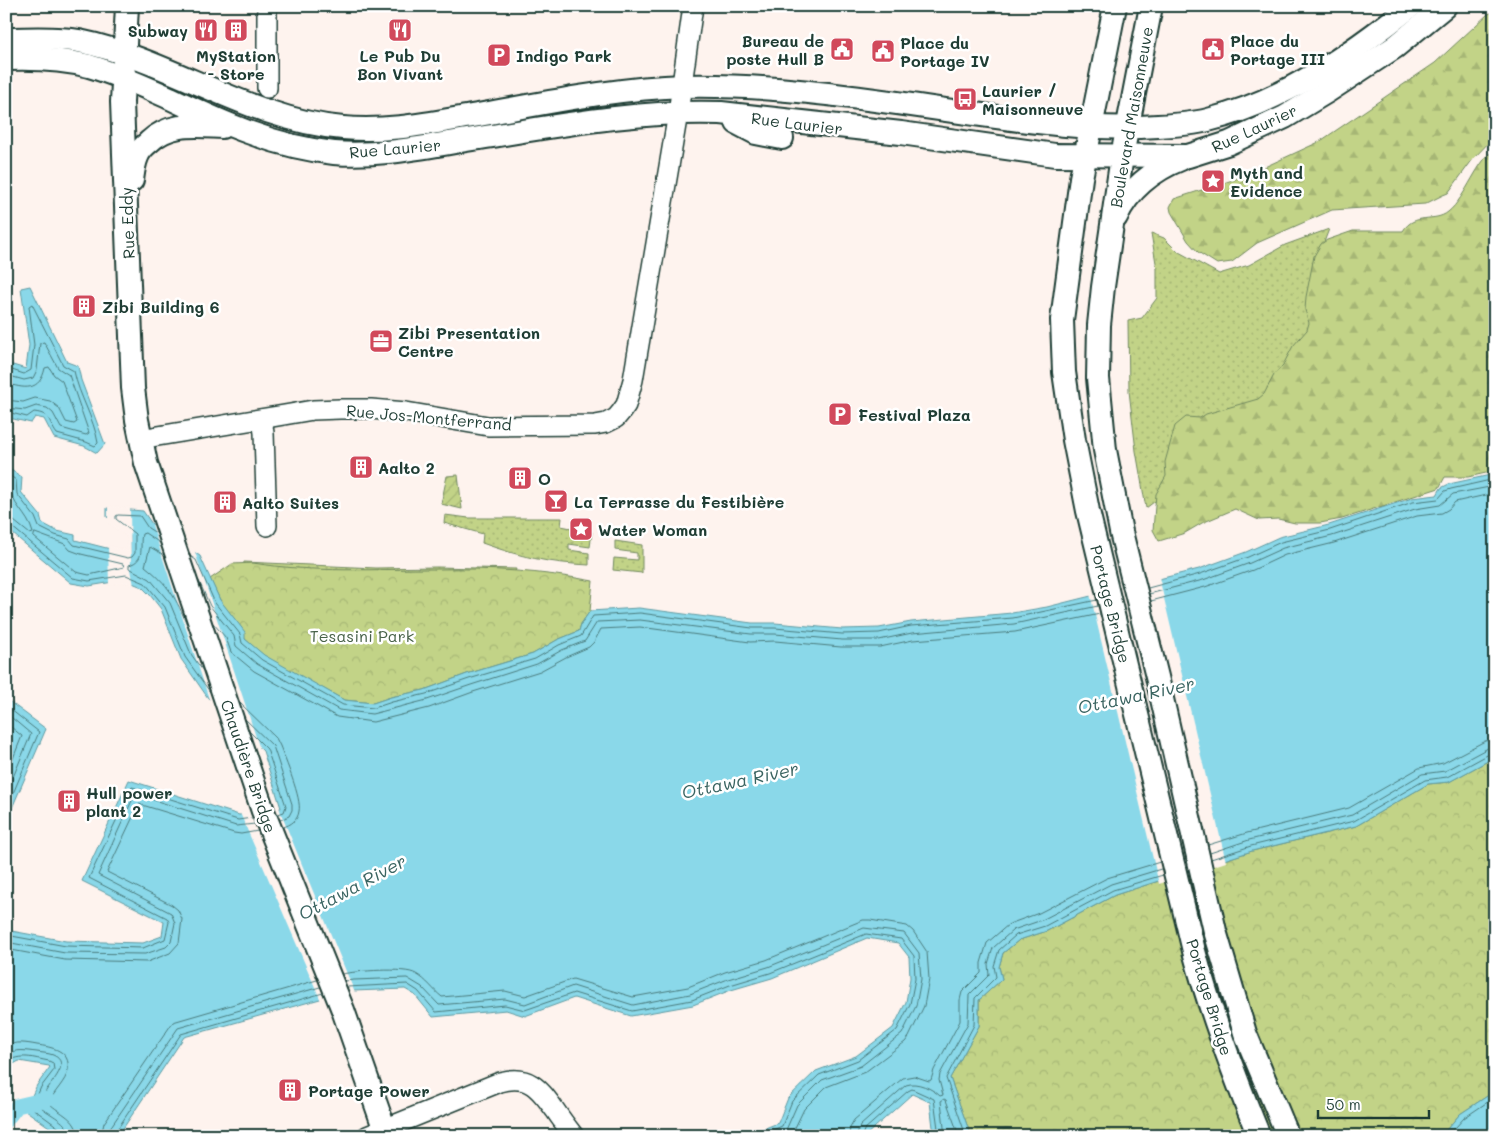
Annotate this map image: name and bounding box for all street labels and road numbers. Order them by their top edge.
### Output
street label: Boulevard Maisonneuve [1105,25,1157,209]
street label: Rue Laurier [1208,99,1300,157]
street label: Rue Laurier [750,107,844,139]
street label: Rue Laurier [348,134,442,162]
street label: Rue Eddy [115,187,139,259]
street label: Rue Jos-Montferrand [345,399,513,435]
street label: Portage Bridge [1086,543,1136,665]
street label: Chaudière Bridge [216,697,282,835]
street label: Portage Bridge [1182,936,1238,1058]

